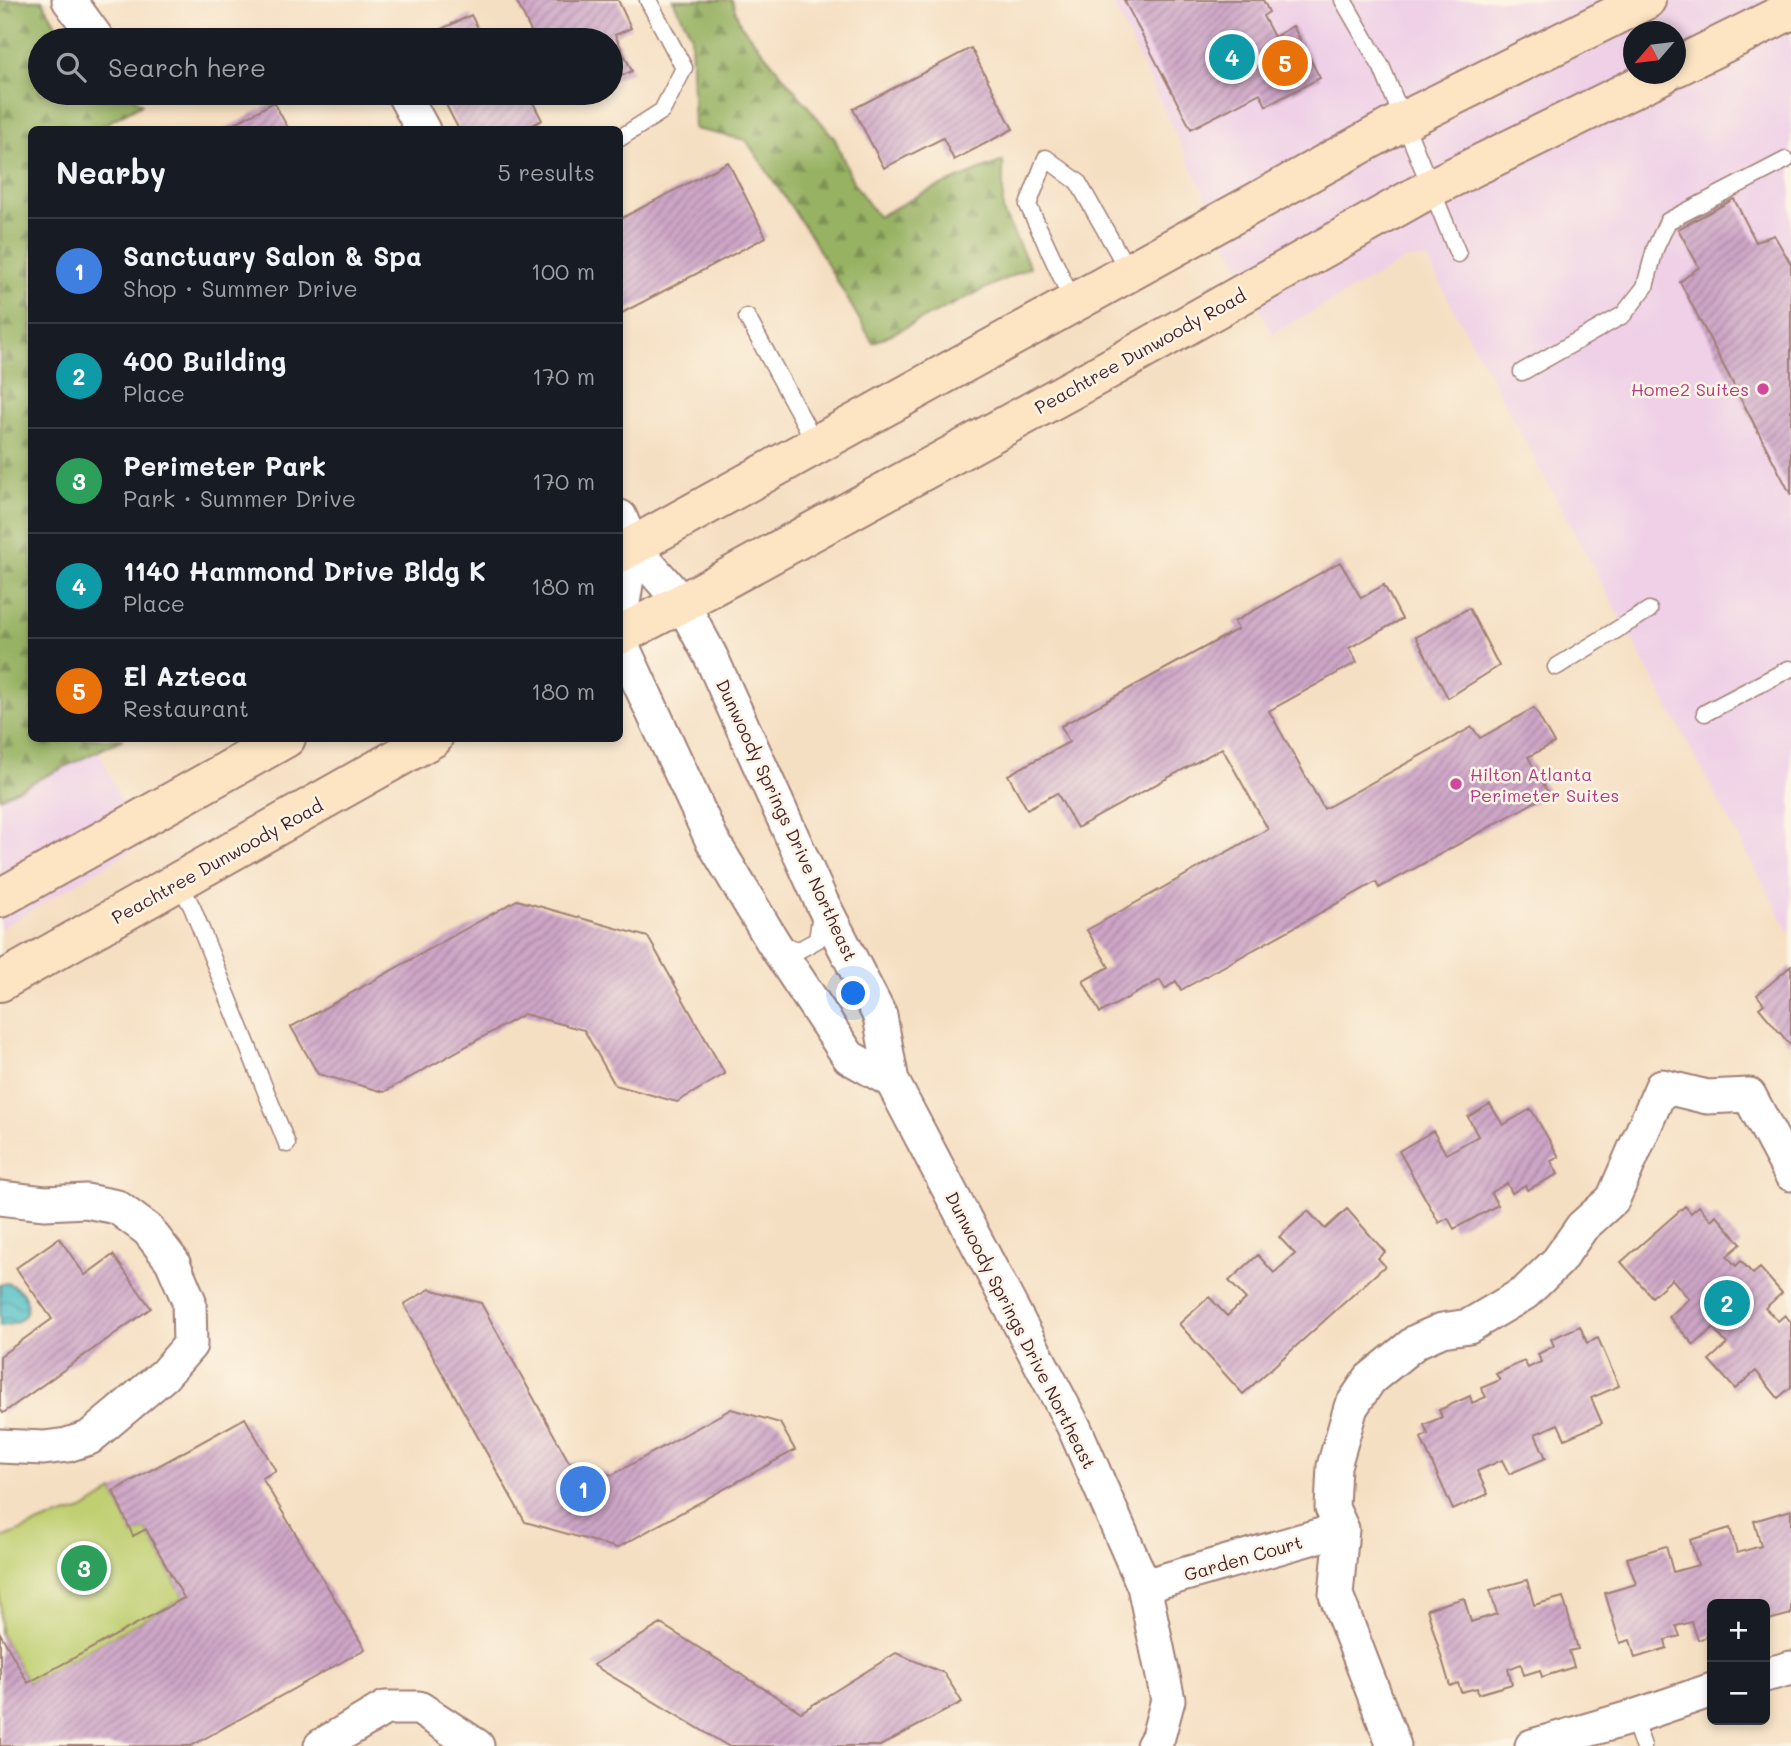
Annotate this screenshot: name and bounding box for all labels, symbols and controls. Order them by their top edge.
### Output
north arrow [1623,21,1686,84]
search box [28,28,623,105]
pin: 4 [1209,31,1255,83]
pin: 5 [1262,37,1308,89]
icon: search [52,48,90,86]
text: Search here [108,50,266,84]
text: Nearby [56,152,166,192]
text: 5 results [498,157,595,187]
text: Sanctuary Salon & Spa [123,239,422,273]
text: 1 [74,256,84,286]
text: 100 m [531,256,595,286]
text: Shop · Summer Drive [123,273,358,303]
street label: Peachtree Dunwoody Road [1030,283,1250,419]
text: 400 Building [123,344,286,378]
text: 2 [73,361,85,391]
text: 170 m [532,361,595,391]
place label: Home2 Suites [1631,377,1749,401]
text: Place [123,378,185,408]
marker: Home2 Suites [1755,381,1771,397]
text: Perimeter Park [123,449,326,483]
text: 3 [72,466,86,496]
text: 170 m [532,466,595,496]
text: Park · Summer Drive [123,483,356,513]
text: 1140 Hammond Drive Bldg K [123,554,486,588]
text: 4 [72,571,86,601]
text: 180 m [531,571,595,601]
text: Place [123,588,185,618]
text: El Azteca [123,659,247,693]
street label: Dunwoody Springs Drive Northeast [711,675,863,965]
text: 5 [72,676,86,706]
text: 180 m [531,676,595,706]
text: Restaurant [123,693,249,723]
place label: Hilton Atlanta Perimeter Suites [1470,762,1619,807]
marker: Hilton Atlanta Perimeter Suites [1448,776,1464,792]
street label: Peachtree Dunwoody Road [107,793,327,929]
your location [836,976,870,1010]
street label: Dunwoody Springs Drive Northeast [940,1187,1102,1473]
pin: 2 [1704,1277,1750,1329]
pin: 1 [560,1463,606,1515]
street label: Garden Court [1181,1530,1305,1586]
pin: 3 [61,1542,107,1594]
map controls [1707,1599,1770,1725]
button: + [1707,1599,1770,1662]
button: − [1707,1662,1770,1725]

